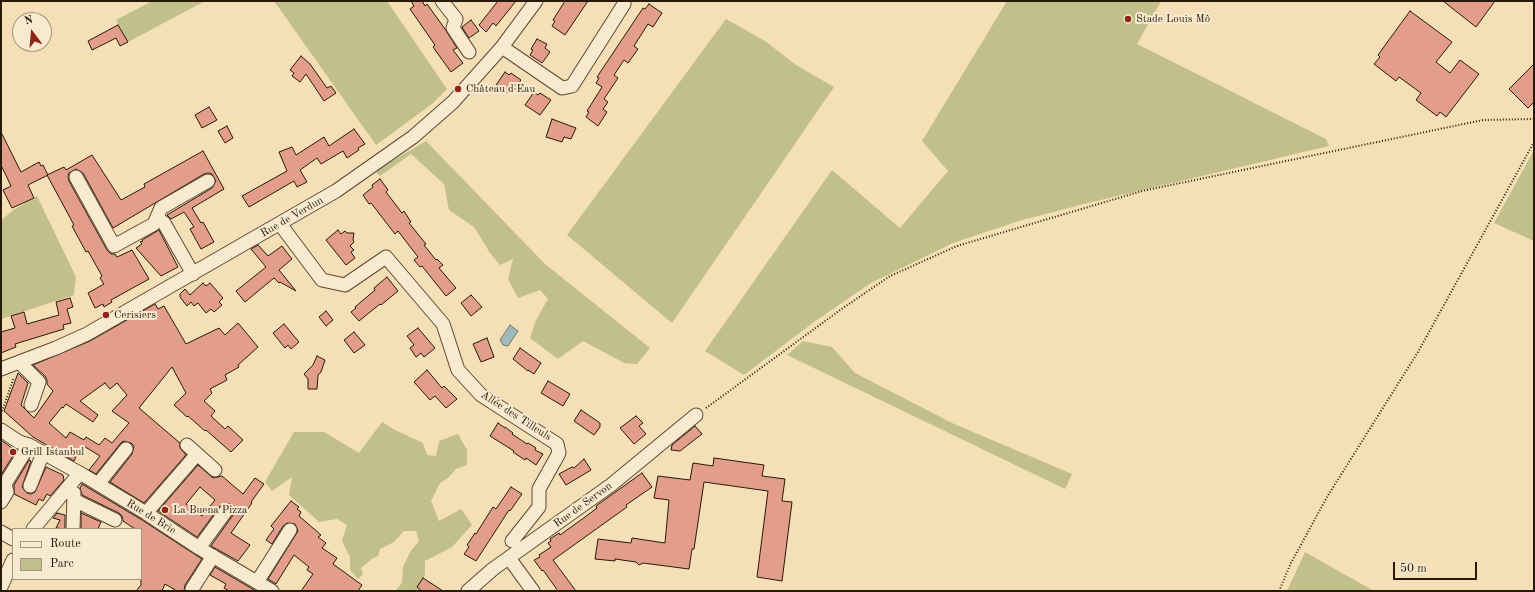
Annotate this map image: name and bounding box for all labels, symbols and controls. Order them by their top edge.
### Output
north arrow [12,12,52,52]
place label: Stade Louis Mô [1136,12,1210,26]
marker: Stade Louis Mô [1123,14,1133,24]
text: N [23,15,34,27]
place label: Château d'Eau [466,82,535,96]
marker: Château d'Eau [453,84,463,94]
street label: Rue de Verdun [258,194,326,240]
place label: Cerisiers [114,308,156,322]
marker: Cerisiers [101,310,111,320]
street label: Allée des Tilleuls [478,388,554,444]
place label: Grill Istanbul [21,445,84,459]
marker: Grill Istanbul [8,447,18,457]
street label: Rue de Servon [551,479,615,531]
street label: Rue de Brie [124,497,178,537]
place label: La Buena Pizza [173,503,247,517]
marker: La Buena Pizza [160,505,170,515]
legend [12,528,142,580]
text: Route [50,538,81,550]
scale bar [1395,554,1479,580]
text: Parc [50,558,74,570]
text: 50 m [1400,563,1427,575]

